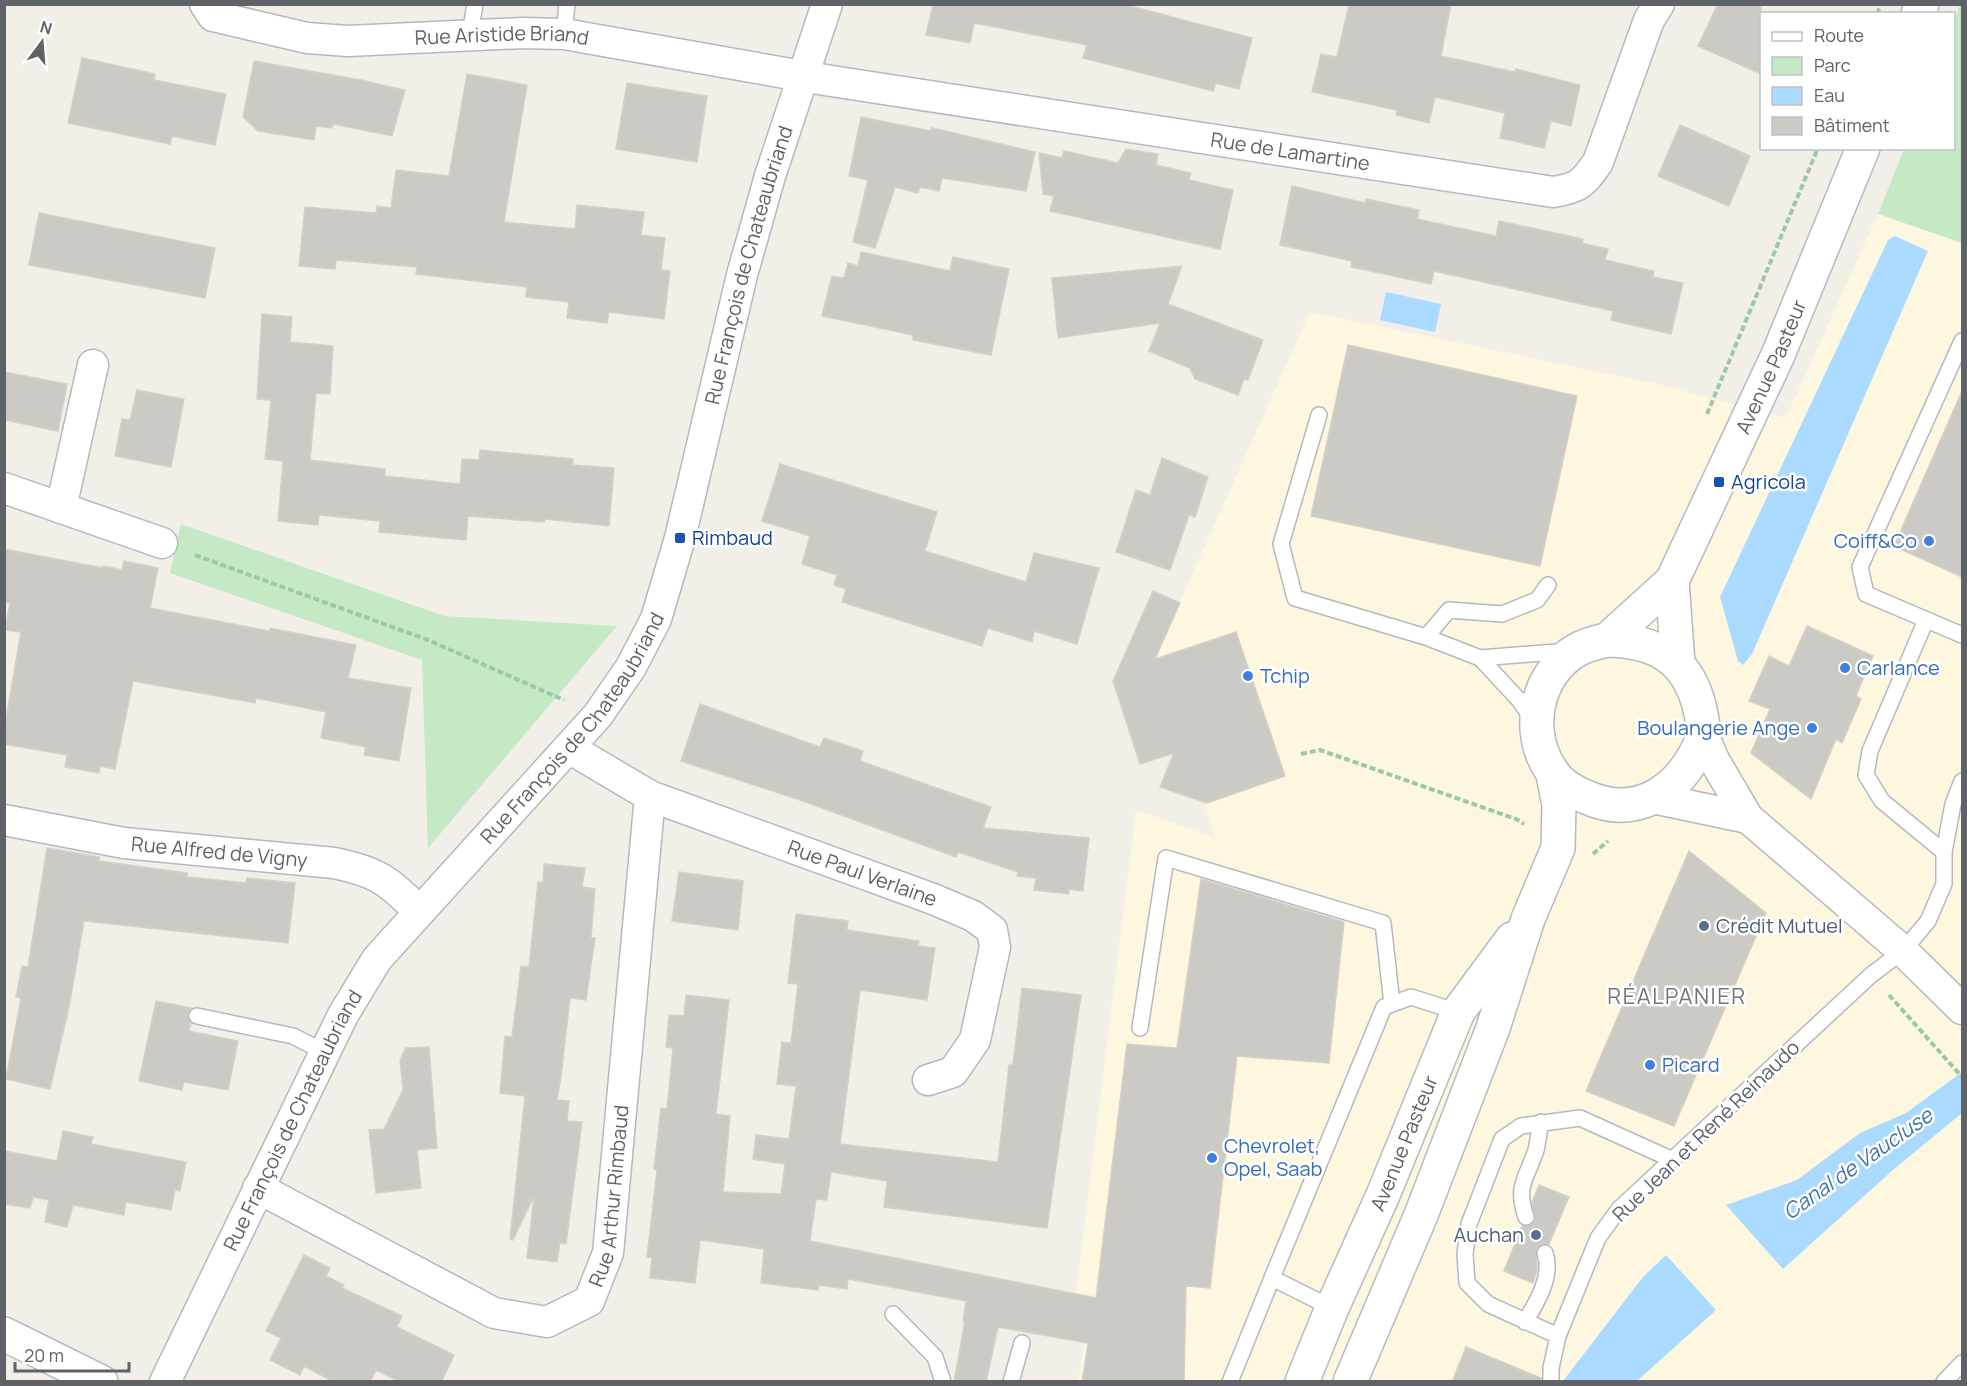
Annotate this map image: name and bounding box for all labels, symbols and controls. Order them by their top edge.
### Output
north arrow [12,12,72,72]
legend [1760,12,1955,150]
text: N [38,15,55,40]
street label: Rue Aristide Briand [414,19,591,51]
text: Route [1814,23,1864,47]
text: Parc [1814,53,1851,77]
text: Eau [1814,83,1845,107]
text: Bâtiment [1814,113,1890,137]
street label: Rue François de Chateaubriand [698,122,799,407]
street label: Rue de Lamartine [1209,126,1372,177]
street label: Avenue Pasteur [1729,295,1812,438]
place label: Agricola [1731,468,1806,495]
marker: Agricola [1712,475,1726,489]
place label: Rimbaud [692,524,773,551]
place label: Coiff&Co [1834,527,1917,554]
marker: Rimbaud [673,531,687,545]
marker: Coiff&Co [1922,534,1936,548]
street label: Rue François de Chateaubriand [474,607,670,849]
place label: Carlance [1857,654,1940,681]
marker: Carlance [1838,661,1852,675]
place label: Tchip [1260,662,1310,689]
marker: Tchip [1241,669,1255,683]
place label: Boulangerie Ange [1637,714,1800,741]
marker: Boulangerie Ange [1805,721,1819,735]
street label: Rue Alfred de Vigny [130,830,309,873]
street label: Rue Paul Verlaine [784,833,941,912]
place label: Crédit Mutuel [1716,912,1843,939]
marker: Crédit Mutuel [1697,919,1711,933]
district label: RÉALPANIER [1607,981,1747,1011]
street label: Rue François de Chateaubriand [217,985,368,1255]
street label: Rue Jean et René Reinaudo [1606,1034,1805,1227]
place label: Picard [1662,1051,1720,1078]
marker: Picard [1643,1058,1657,1072]
street label: Avenue Pasteur [1364,1071,1444,1215]
water label: Canal de Vaucluse [1777,1100,1939,1225]
street label: Rue Arthur Rimbaud [582,1104,635,1291]
place label: Chevrolet, Opel, Saab [1224,1132,1323,1182]
marker: Chevrolet, Opel, Saab [1205,1151,1219,1165]
place label: Auchan [1454,1221,1524,1248]
marker: Auchan [1529,1228,1543,1242]
scale bar [15,1335,129,1373]
text: 20 m [24,1343,64,1367]

